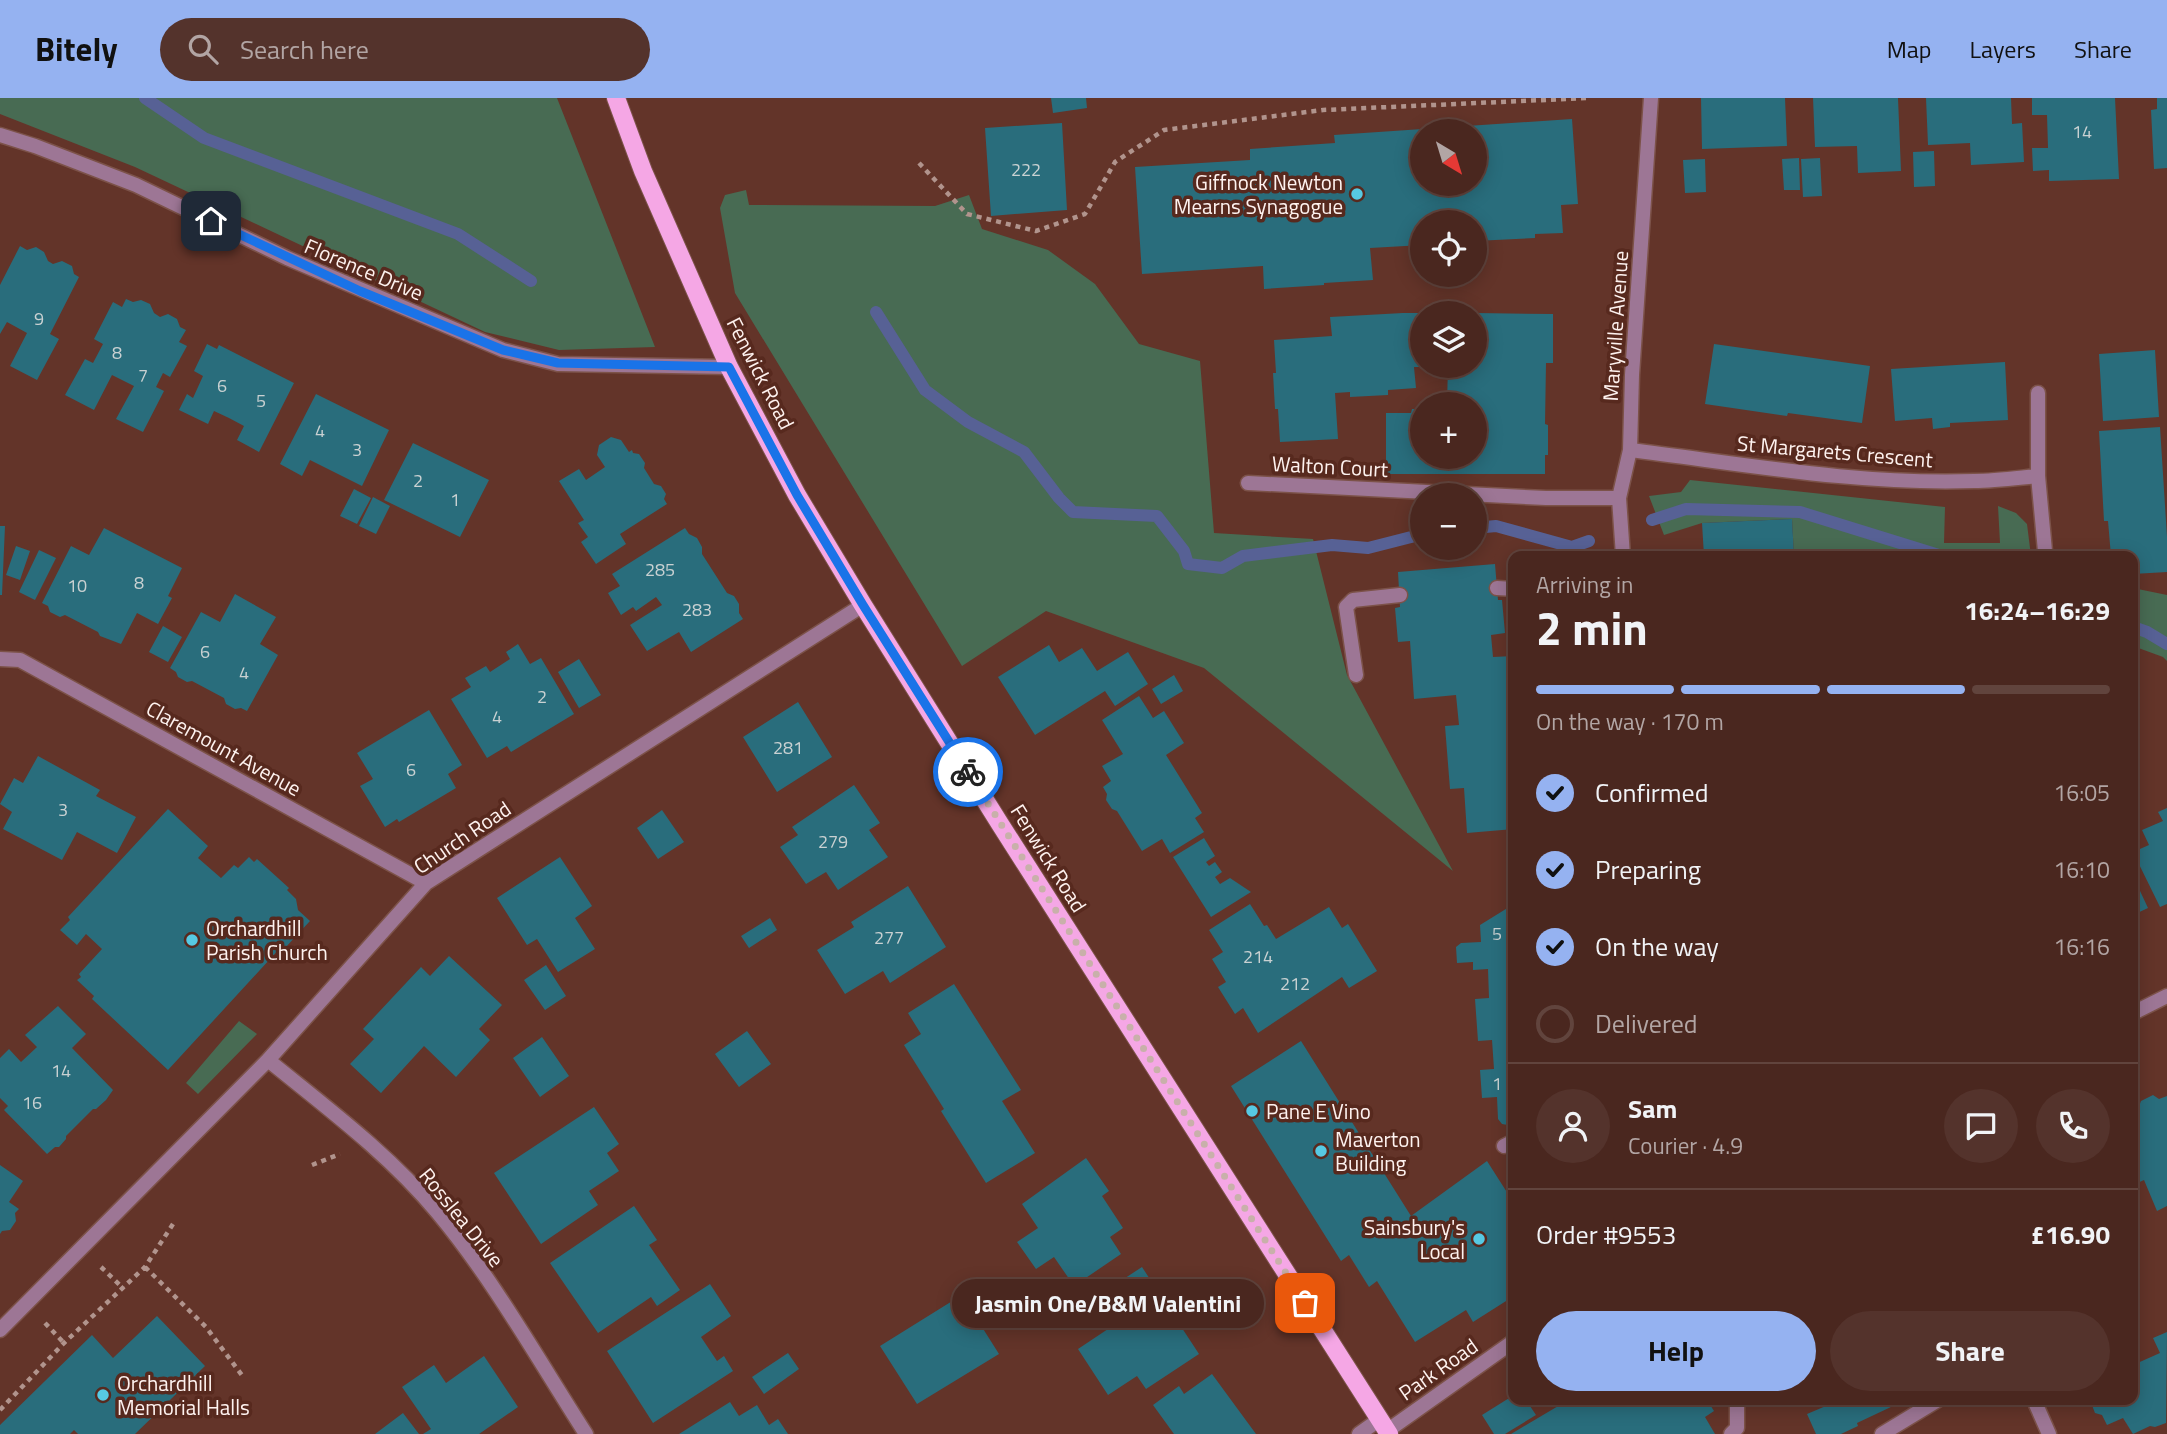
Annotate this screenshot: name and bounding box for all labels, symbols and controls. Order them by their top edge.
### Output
search box [160,18,650,81]
text: Bitely [35,24,118,74]
icon: search [184,30,222,68]
text: Search here [240,30,369,69]
text: Map [1887,31,1932,67]
text: Layers [1970,31,2036,67]
text: Share [2074,31,2132,67]
house number: 14 [2072,118,2092,145]
north arrow [1410,119,1488,196]
map controls [1410,119,1487,560]
house number: 222 [1011,156,1041,183]
place label: Giffnock Newton Mearns Synagogue [1174,166,1343,222]
marker: Giffnock Newton Mearns Synagogue [1349,186,1365,202]
pin [181,191,241,251]
icon: home [192,202,230,240]
button: locate [1410,210,1487,287]
street label: Florence Drive [300,230,428,308]
street label: Maryville Avenue [1594,250,1636,402]
button: layers [1410,301,1487,378]
house number: 9 [34,305,44,332]
street label: Fenwick Road [719,311,803,435]
house number: 8 [112,339,122,366]
house number: 7 [138,362,148,389]
house number: 6 [217,372,227,399]
house number: 5 [256,387,266,414]
button: + [1410,392,1487,469]
house number: 4 [315,417,325,444]
street label: St Margarets Crescent [1736,427,1935,476]
house number: 3 [352,436,362,463]
street label: Walton Court [1271,447,1389,485]
house number: 2 [413,467,423,494]
button: − [1410,483,1487,560]
house number: 1 [450,486,460,513]
house number: 285 [645,556,675,583]
text: Arriving in [1536,567,1633,602]
house number: 8 [134,569,144,596]
house number: 10 [67,572,87,599]
text: 16:24–16:29 [1964,591,2110,630]
text: 2 min [1536,593,1648,663]
house number: 283 [682,596,712,623]
house number: 6 [200,638,210,665]
house number: 4 [239,659,249,686]
house number: 2 [537,683,547,710]
street label: Claremount Avenue [141,692,307,804]
house number: 4 [492,703,502,730]
text: On the way · 170 m [1536,704,1724,739]
house number: 281 [773,734,803,761]
courier [933,737,1003,807]
icon: bike [949,753,987,791]
house number: 6 [406,756,416,783]
text: Confirmed [1595,773,1709,812]
icon: check [1536,774,1574,812]
text: 16:05 [2053,775,2110,810]
street label: Church Road [407,793,517,881]
house number: 3 [58,796,68,823]
street label: Fenwick Road [1003,798,1095,918]
house number: 279 [818,828,848,855]
text: Preparing [1595,850,1701,889]
icon: check [1536,851,1574,889]
text: 16:10 [2053,852,2110,887]
place label: Orchardhill Parish Church [206,912,328,968]
house number: 5 [1492,920,1502,947]
house number: 277 [874,924,904,951]
text: On the way [1595,927,1719,966]
icon: check [1536,928,1574,966]
text: 16:16 [2053,929,2110,964]
marker: Orchardhill Parish Church [184,932,200,948]
house number: 214 [1243,943,1273,970]
house number: 212 [1280,970,1310,997]
text: Delivered [1595,1004,1698,1043]
house number: 14 [51,1057,71,1084]
house number: 1 [1492,1070,1502,1097]
house number: 16 [22,1089,42,1116]
button: person [1536,1089,1610,1163]
text: Sam [1628,1089,1677,1128]
button: chat [1944,1089,2018,1163]
button: phone [2036,1089,2110,1163]
place label: Pane E Vino [1266,1095,1371,1127]
marker: Pane E Vino [1244,1103,1260,1119]
place label: Maverton Building [1335,1123,1421,1179]
text: Courier · 4.9 [1628,1128,1743,1163]
marker: Maverton Building [1313,1143,1329,1159]
street label: Rosslea Drive [412,1160,512,1274]
place label: Sainsbury's Local [1364,1211,1465,1267]
text: Order #9553 [1536,1215,1676,1254]
text: £16.90 [2031,1215,2110,1254]
marker: Sainsbury's Local [1471,1231,1487,1247]
pin [1275,1273,1335,1333]
callout: Jasmin One/B&M Valentini [951,1278,1263,1328]
icon: bag [1286,1284,1324,1322]
text: Jasmin One/B&M Valentini [975,1286,1241,1321]
button: Help [1536,1311,1816,1391]
button: Share [1830,1311,2110,1391]
street label: Park Road [1392,1330,1484,1408]
place label: Orchardhill Memorial Halls [117,1367,250,1423]
marker: Orchardhill Memorial Halls [95,1387,111,1403]

